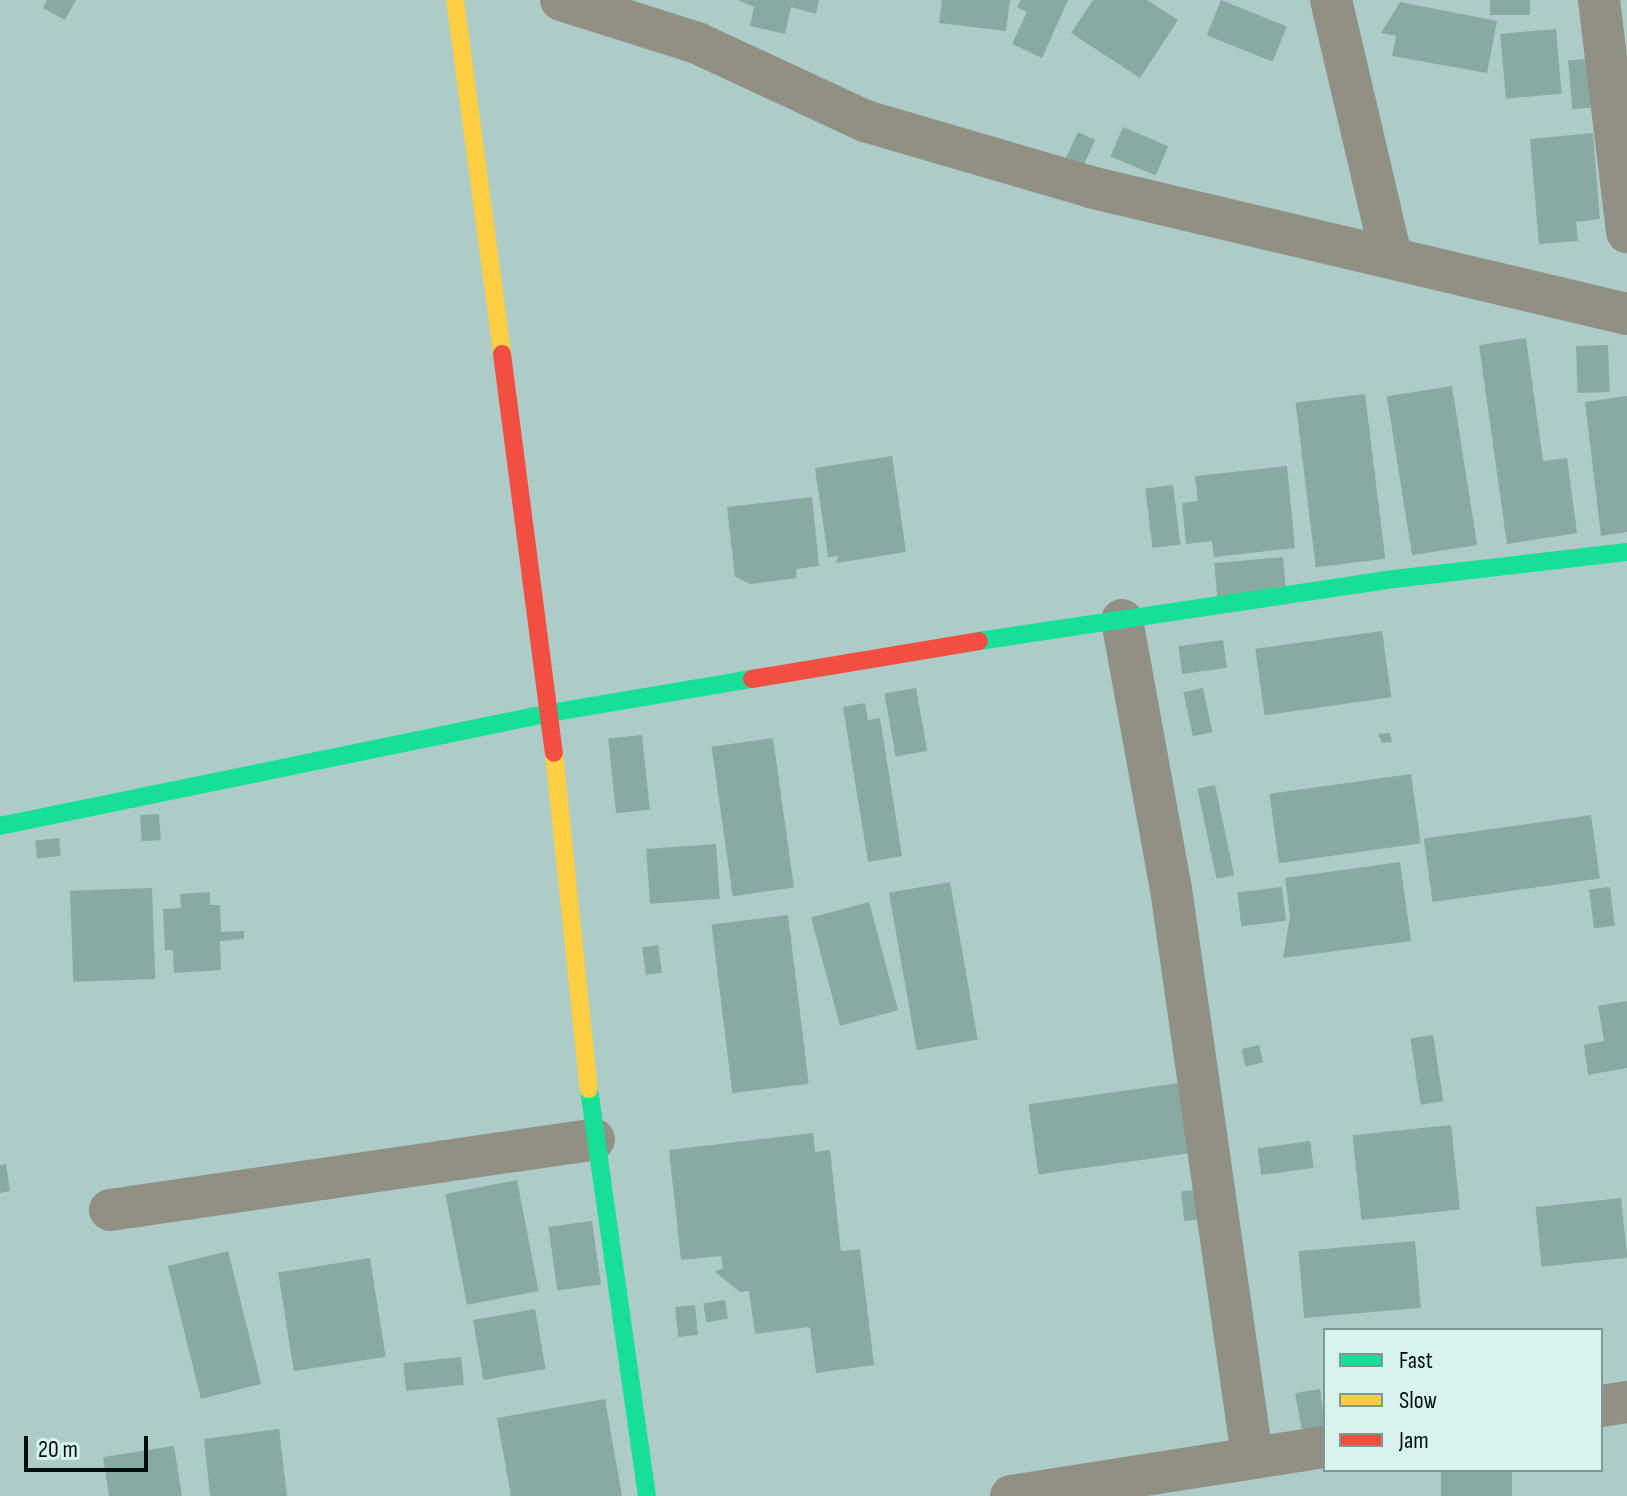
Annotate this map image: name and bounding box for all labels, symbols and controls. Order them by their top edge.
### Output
legend [1323,1328,1603,1472]
text: Fast [1399,1346,1433,1375]
text: Slow [1399,1386,1437,1415]
scale bar [28,1420,152,1470]
text: Jam [1399,1426,1429,1455]
text: 20 m [38,1435,78,1464]

